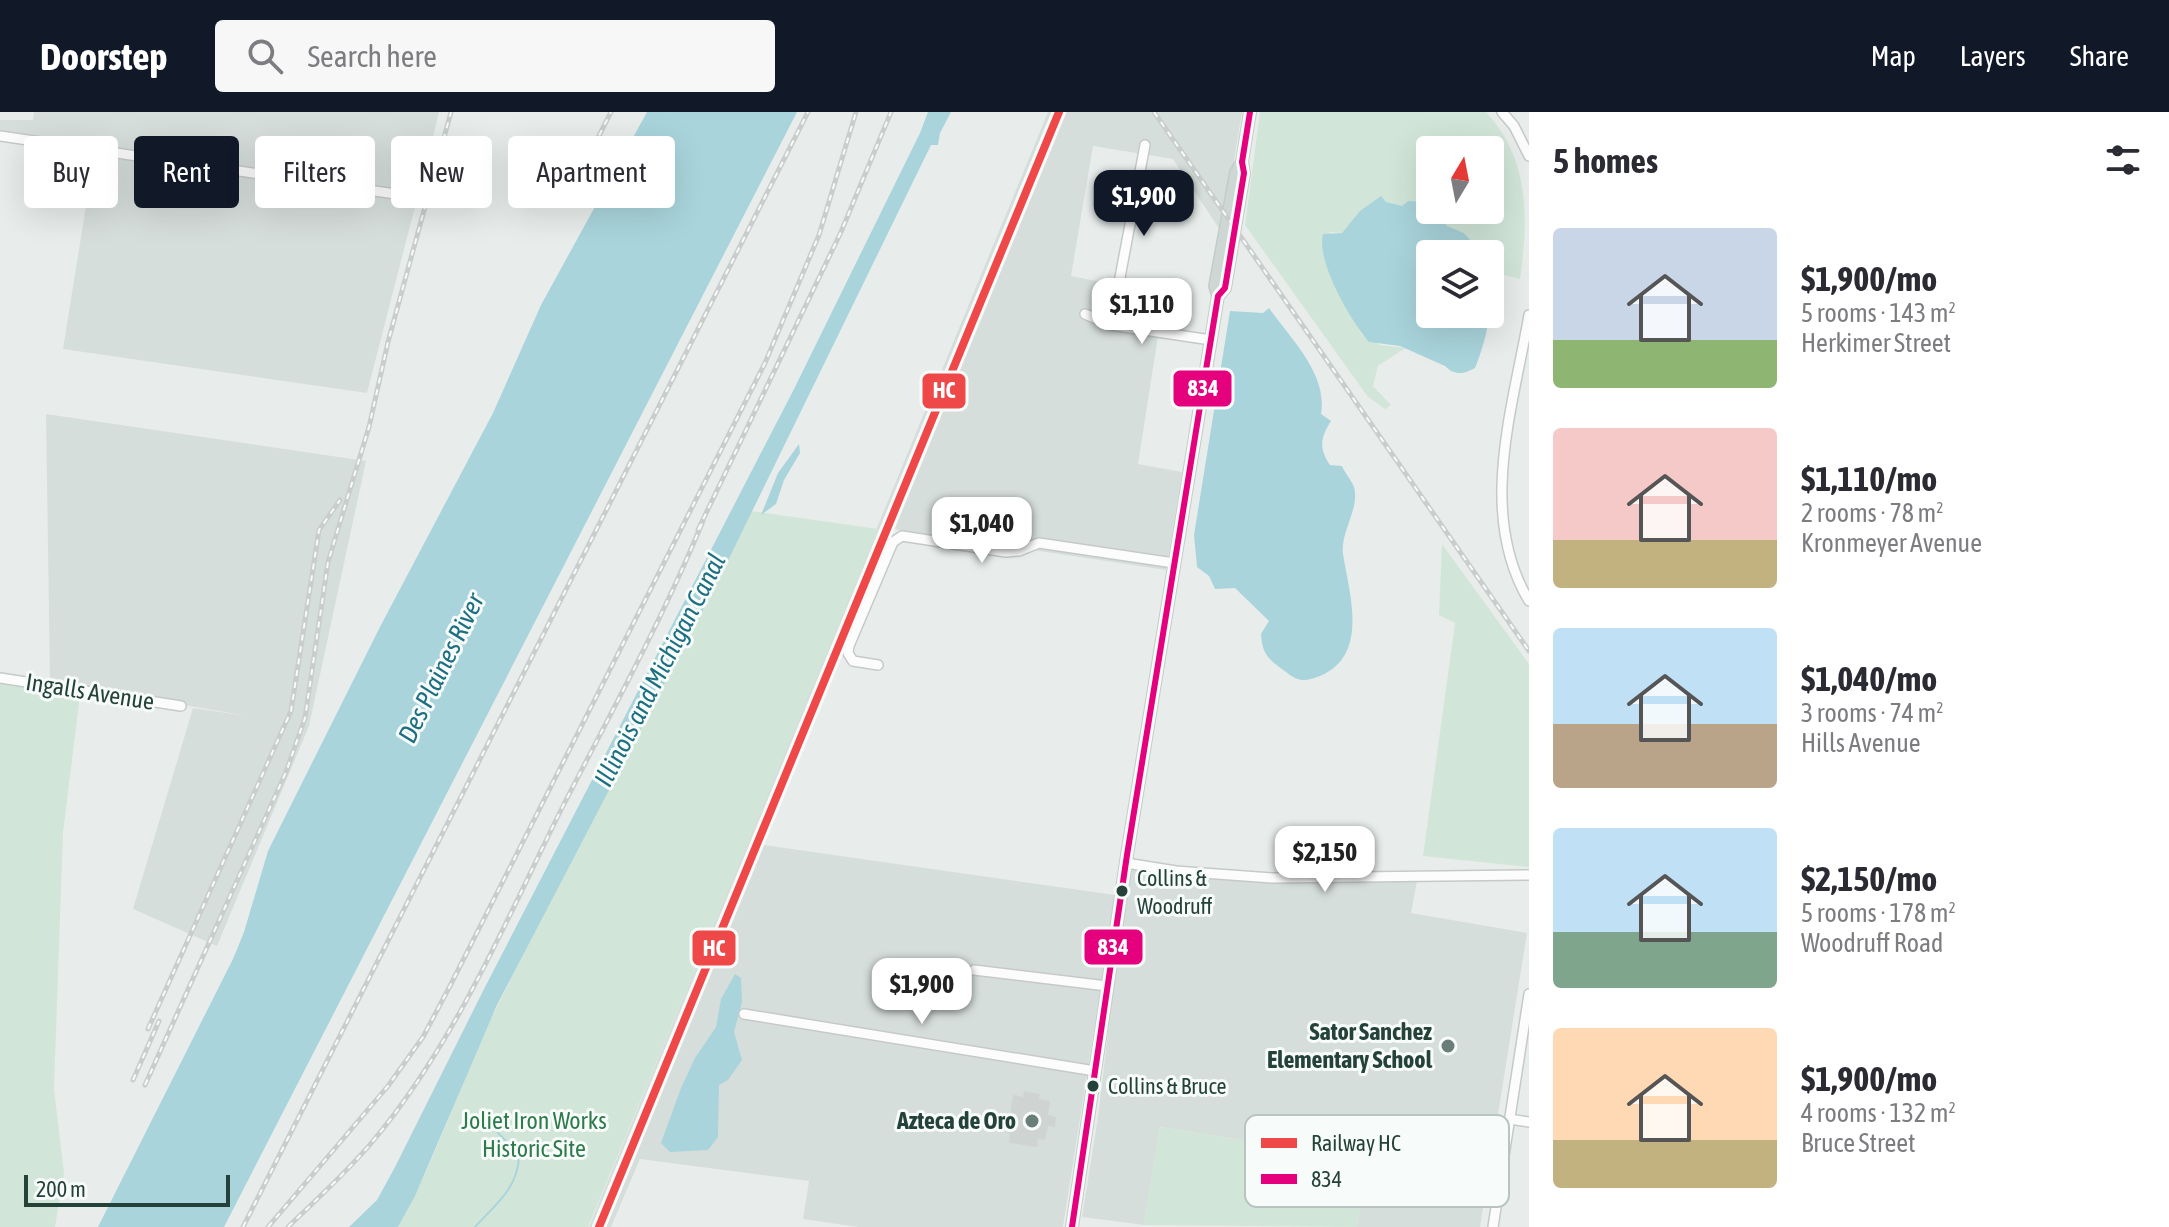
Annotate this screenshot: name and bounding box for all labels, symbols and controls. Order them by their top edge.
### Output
search box [215,20,775,92]
icon: search [243,34,287,78]
text: Doorstep [40,35,167,78]
text: Search here [307,39,437,73]
text: Map [1871,40,1916,72]
text: Layers [1960,40,2026,72]
text: Share [2070,40,2129,72]
chip: Buy [24,136,118,208]
chip: Rent [134,136,239,208]
chip: Filters [255,136,375,208]
chip: New [391,136,492,208]
chip: Apartment [508,136,675,208]
north arrow [1416,136,1504,224]
map controls [1416,136,1504,328]
icon: filters [2101,138,2145,182]
text: 5 homes [1553,141,1658,180]
pin: $1,900 [1079,170,1209,238]
text: $1,900 [1112,181,1176,211]
button: layers [1416,240,1504,328]
text: $1,900/mo [1801,259,1937,298]
icon: home [1617,260,1713,356]
pin: $1,110 [1077,278,1207,346]
text: $1,110 [1110,289,1174,319]
text: 5 rooms · 143 m² [1801,298,1956,328]
text: Herkimer Street [1801,328,1951,358]
line badge: 834 [1172,369,1233,408]
line badge: HC [921,372,967,410]
text: 834 [1187,375,1219,401]
text: HC [933,377,955,403]
text: $1,110/mo [1801,459,1937,498]
icon: home [1617,460,1713,556]
pin: $1,040 [917,497,1047,565]
text: 2 rooms · 78 m² [1801,498,1943,528]
text: $1,040 [950,508,1014,538]
text: Kronmeyer Avenue [1801,528,1982,558]
water label: Illinois and Michigan Canal [588,548,732,792]
water label: Des Plaines River [392,587,491,748]
text: $1,040/mo [1801,659,1937,698]
icon: home [1617,660,1713,756]
street label: Ingalls Avenue [24,668,156,715]
text: 3 rooms · 74 m² [1801,698,1943,728]
text: Hills Avenue [1801,728,1921,758]
pin: $2,150 [1260,826,1390,894]
text: $2,150 [1293,837,1357,867]
text: $2,150/mo [1801,859,1937,898]
icon: home [1617,860,1713,956]
place label: Collins & Woodruff [1137,865,1213,919]
marker: Collins & Woodruff [1114,883,1130,899]
text: 5 rooms · 178 m² [1801,898,1956,928]
line badge: 834 [1083,928,1144,966]
text: Woodruff Road [1801,928,1943,958]
line badge: HC [691,929,737,967]
text: 834 [1097,934,1129,960]
text: HC [703,935,725,961]
pin: $1,900 [857,958,987,1026]
text: $1,900 [890,969,954,999]
place label: Sator Sanchez Elementary School [1267,1018,1433,1073]
marker: Sator Sanchez Elementary School [1439,1037,1457,1055]
text: $1,900/mo [1801,1059,1937,1098]
icon: home [1617,1060,1713,1156]
place label: Collins & Bruce [1108,1073,1227,1099]
marker: Collins & Bruce [1085,1078,1101,1094]
text: 4 rooms · 132 m² [1801,1098,1956,1128]
park label: Joliet Iron Works Historic Site [461,1107,607,1162]
place label: Azteca de Oro [896,1107,1016,1134]
marker: Azteca de Oro [1023,1112,1041,1130]
legend [1245,1115,1509,1207]
text: Bruce Street [1801,1128,1916,1158]
text: Railway HC [1311,1130,1401,1156]
text: 834 [1311,1166,1342,1192]
scale bar [24,1171,230,1207]
text: 200 m [36,1176,86,1202]

